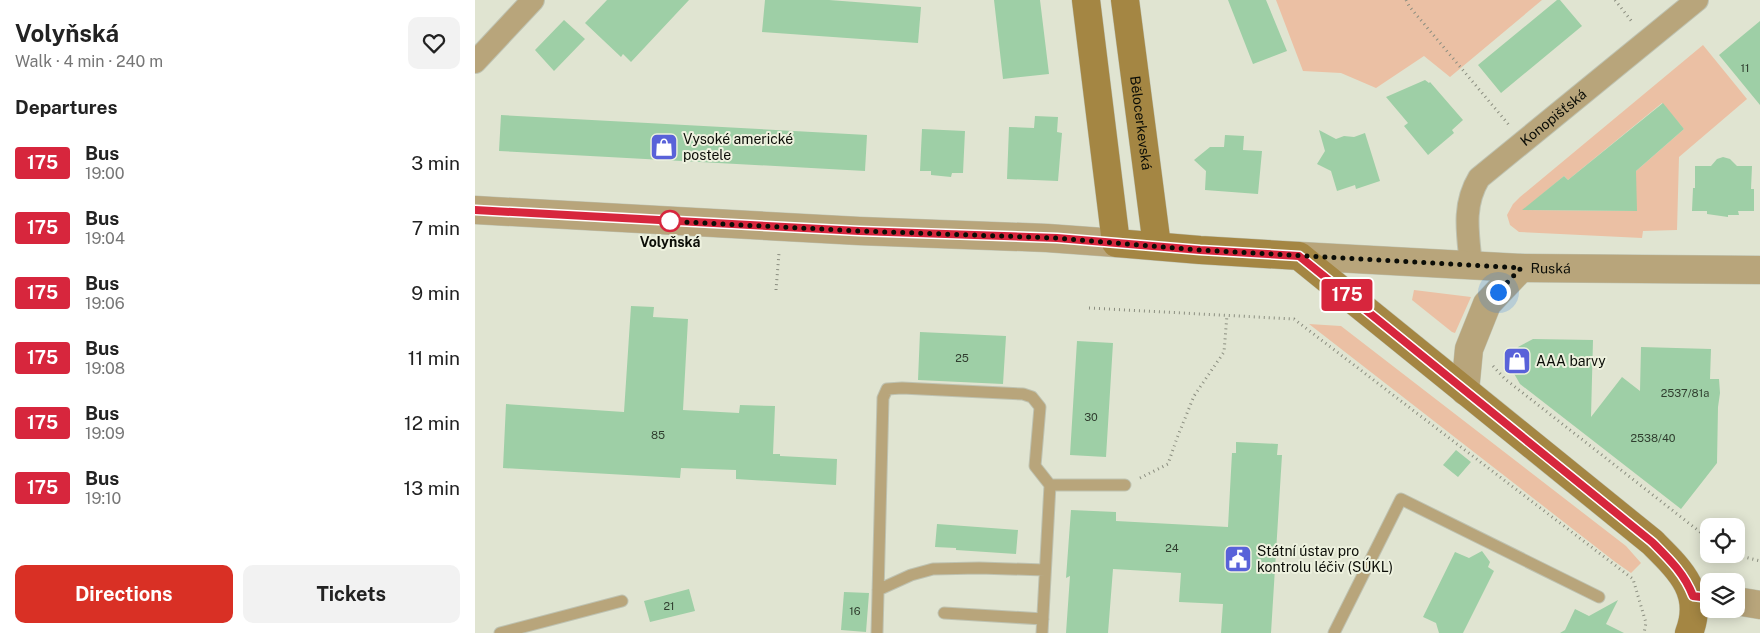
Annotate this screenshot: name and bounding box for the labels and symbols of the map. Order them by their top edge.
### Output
house number: 11 [1741,62,1749,74]
street label: Bělocerkevská [1127,75,1155,171]
street label: Konopišťská [1517,86,1589,149]
place label: Vysoké americké postele [683,131,793,163]
shop icon: Vysoké americké postele [649,132,679,162]
marker: Volyňská [659,210,681,232]
place label: Volyňská [640,234,700,250]
street label: Ruská [1531,260,1571,276]
line badge: 175 [1318,279,1376,311]
your location [1486,280,1511,305]
shop icon: AAA barvy [1502,346,1532,376]
house number: 25 [955,352,969,364]
place label: AAA barvy [1536,353,1606,369]
house number: 2537/81a [1661,387,1709,399]
house number: 30 [1084,411,1098,423]
house number: 85 [651,429,665,441]
house number: 2538/40 [1630,432,1676,444]
house number: 24 [1165,542,1179,554]
place label: Státní ústav pro kontrolu léčiv (SÚKL) [1257,543,1393,575]
public building icon: Státní ústav pro kontrolu léčiv (SÚKL) [1223,544,1253,574]
house number: 21 [663,600,675,612]
house number: 16 [849,605,861,617]

